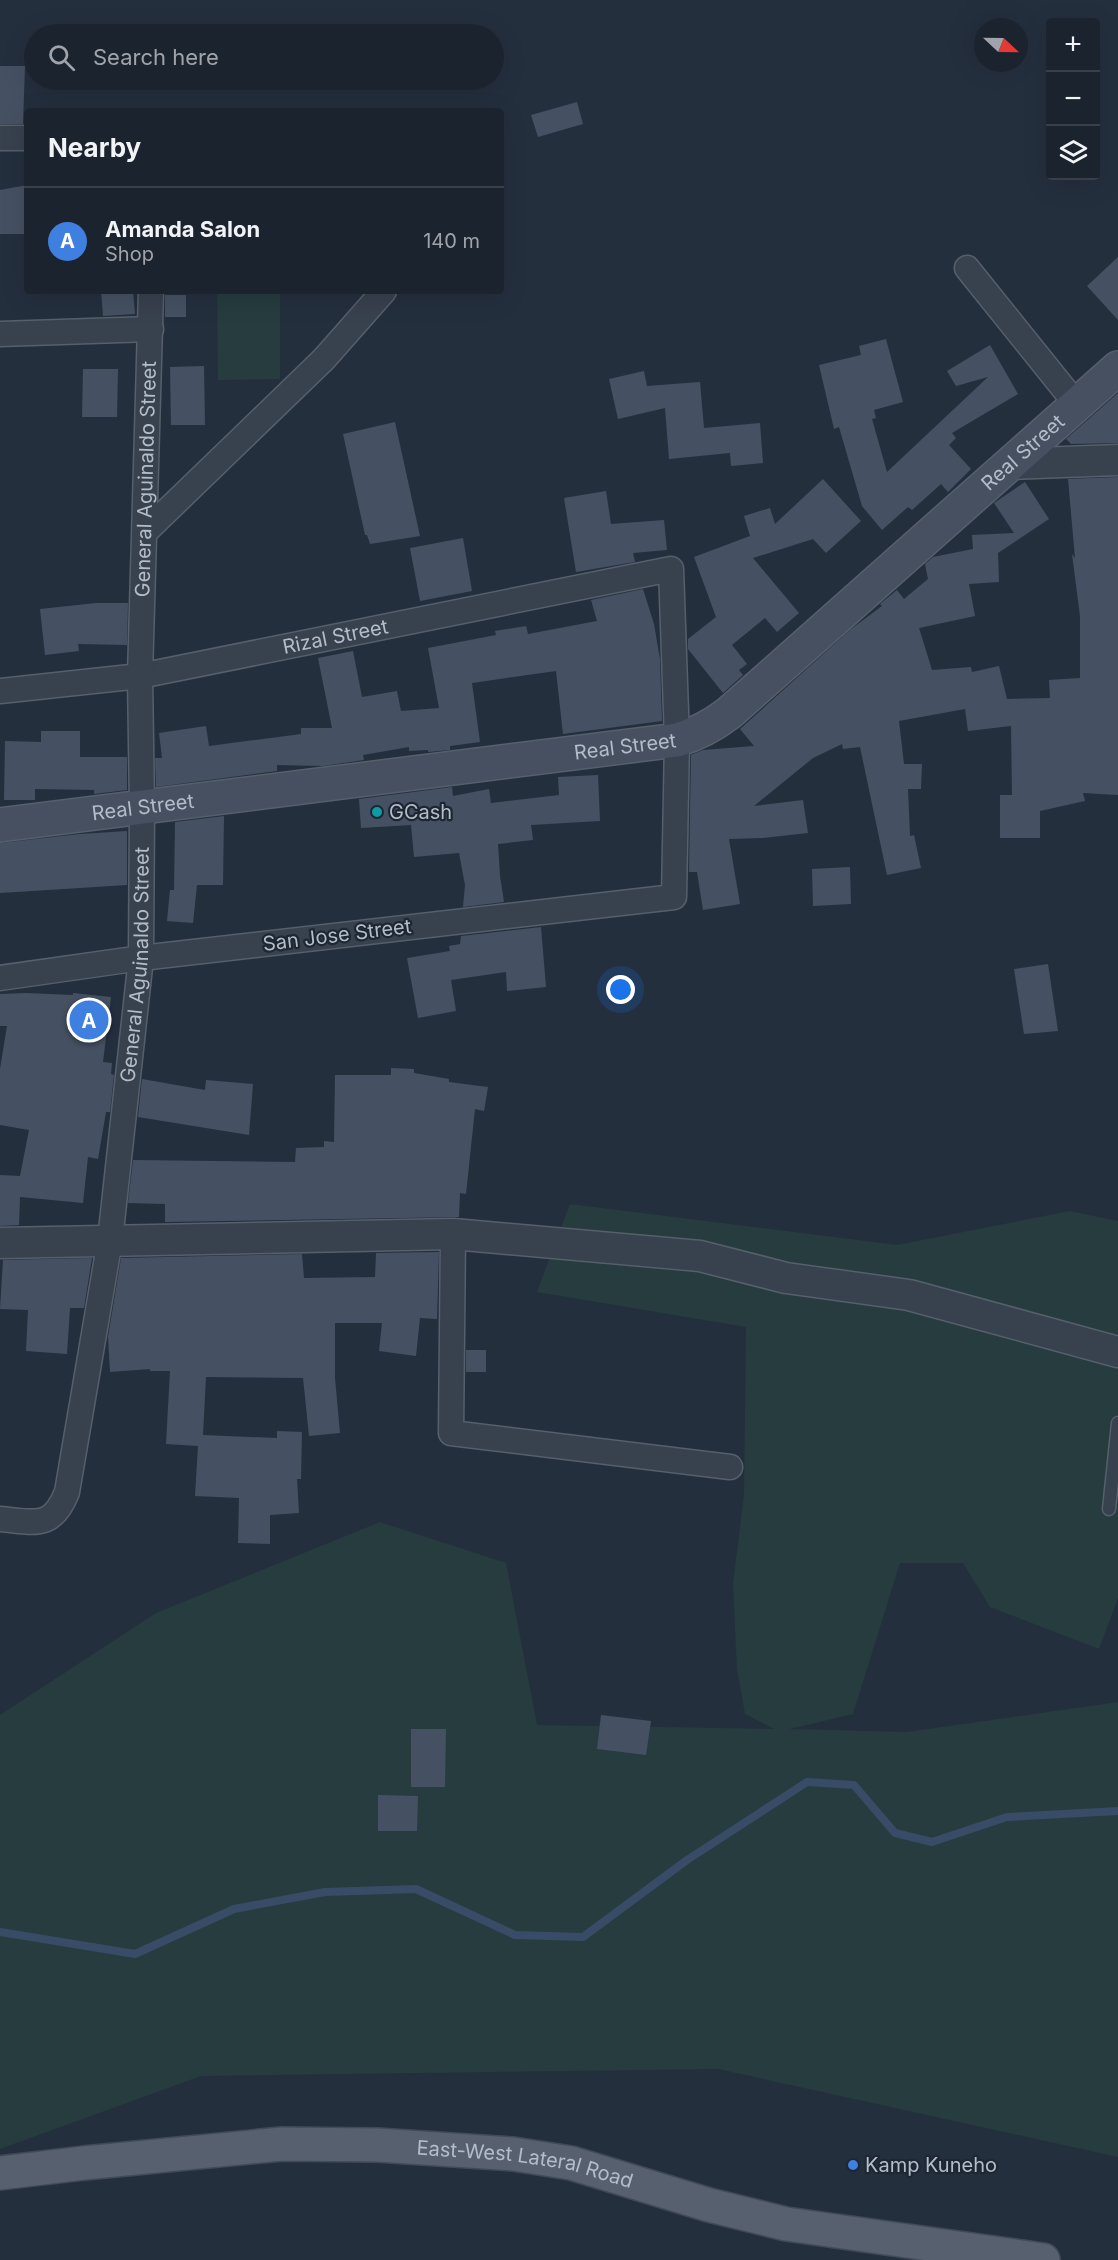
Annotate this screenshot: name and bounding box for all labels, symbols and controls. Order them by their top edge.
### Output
north arrow [974,18,1028,72]
map controls [1046,18,1100,180]
button: + [1046,18,1100,72]
search box [24,24,504,90]
icon: search [45,41,78,74]
text: Search here [93,44,219,70]
button: − [1046,72,1100,126]
button: layers [1046,126,1100,180]
text: Nearby [48,132,141,163]
text: Amanda Salon [105,216,260,242]
text: A [60,229,75,253]
text: 140 m [423,229,480,253]
text: Shop [105,242,154,266]
street label: General Aguinaldo Street [130,360,161,598]
street label: Real Street [976,409,1070,495]
street label: Rizal Street [280,614,391,659]
street label: Real Street [573,728,678,765]
street label: Real Street [90,789,196,825]
place label: GCash [389,800,452,824]
marker: GCash [370,805,384,819]
street label: General Aguinaldo Street [115,846,154,1084]
street label: San Jose Street [261,914,413,956]
your location [606,975,635,1004]
pin: A [70,998,109,1042]
street label: East-West Lateral Road [416,2136,636,2193]
place label: Kamp Kuneho [865,2153,997,2177]
marker: Kamp Kuneho [846,2158,860,2172]

